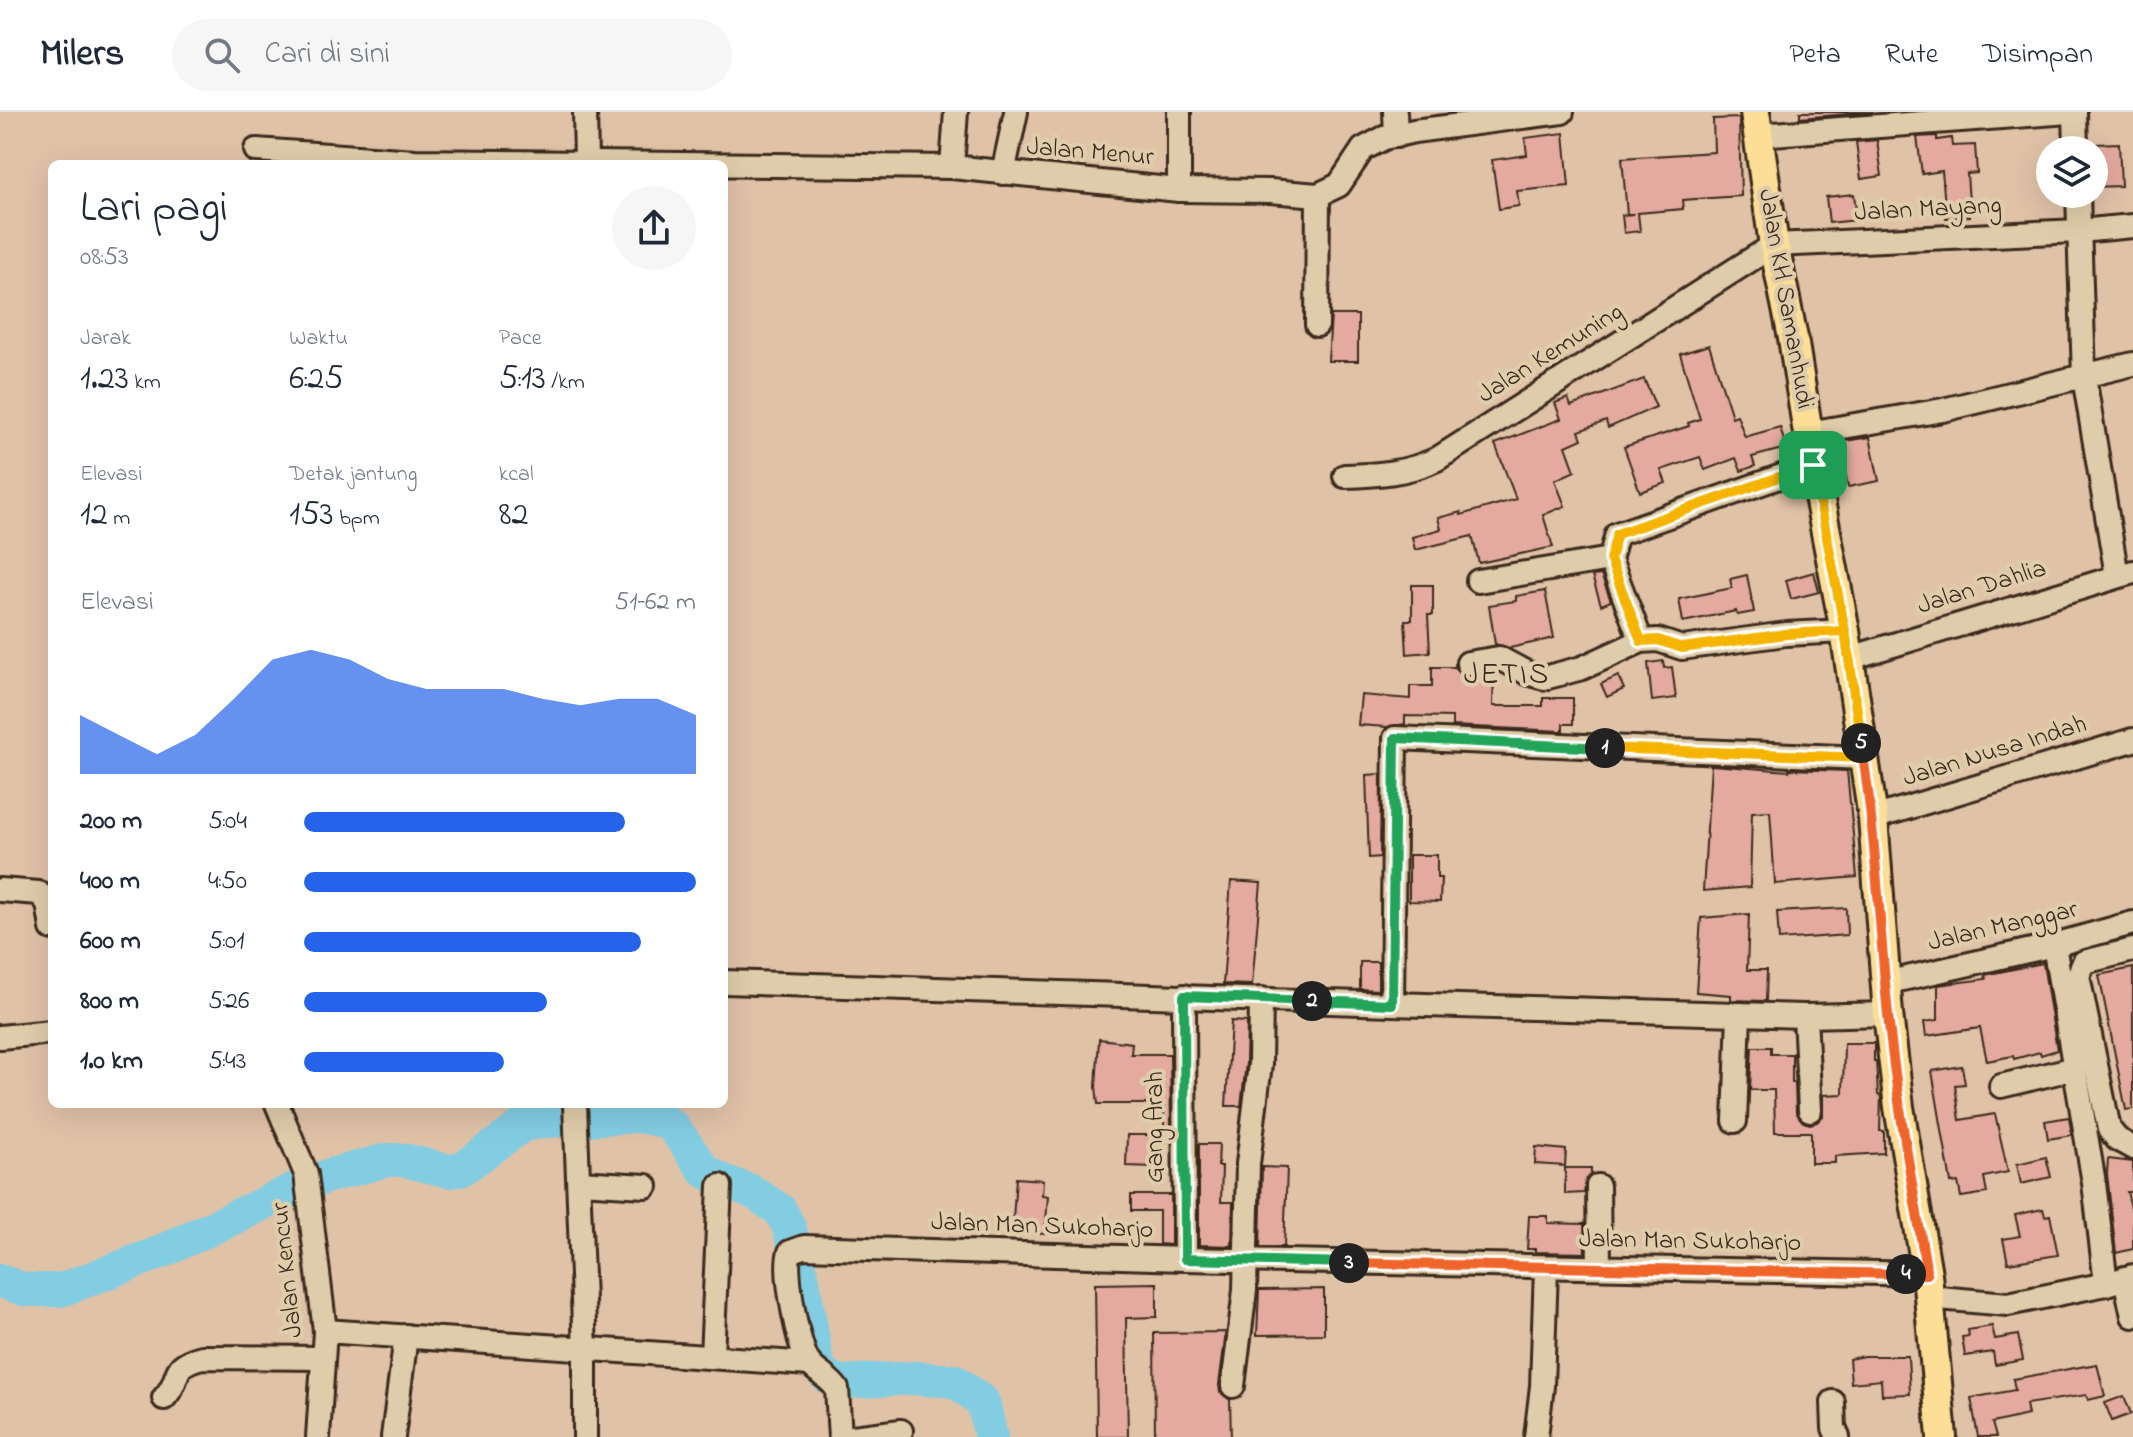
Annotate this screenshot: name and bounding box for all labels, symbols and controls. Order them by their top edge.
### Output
search box [172,19,732,91]
text: Milers [40,27,124,83]
icon: search [200,33,244,77]
text: Cari di sini [264,33,390,77]
text: Peta [1789,35,1841,76]
text: Rute [1885,35,1938,76]
text: Disimpan [1982,35,2093,76]
street label: Jalan Menur [1025,129,1156,178]
map controls [2036,136,2108,208]
button: layers [2036,136,2108,208]
text: Lari pagi [80,177,228,241]
button: share [612,186,696,270]
street label: Jalan KH Samanhudi [1747,186,1823,412]
street label: Jalan Mayang [1853,187,2003,233]
text: 08:53 [80,239,129,277]
street label: Jalan Kemuning [1471,294,1631,414]
text: Jarak [80,323,131,355]
text: Waktu [289,323,348,355]
text: Pace [499,323,542,355]
text: 1.23 [80,355,129,405]
text: 6:25 [289,355,344,405]
text: 5:13 [499,355,546,405]
text: km [129,367,161,399]
text: /km [546,367,585,399]
pin [1779,431,1847,499]
icon: arrive [1791,443,1835,487]
text: Elevasi [80,459,142,491]
text: Detak jantung [289,459,418,491]
text: kcal [499,459,534,491]
text: 12 [80,491,108,541]
text: 153 [289,491,334,541]
text: 82 [499,491,528,541]
text: m [108,503,130,535]
text: bpm [334,503,380,535]
street label: Jalan Dahlia [1913,550,2051,626]
text: Elevasi [80,584,154,622]
text: 51–62 m [614,584,696,622]
district label: JETIS [1464,654,1550,698]
street label: Jalan Nusa Indah [1898,706,2092,798]
pin: 5 [1841,723,1881,763]
text: 5 [1855,727,1867,759]
pin: 1 [1585,728,1625,768]
text: 1 [1602,732,1609,764]
text: 200 m [80,803,142,841]
text: 5:04 [208,803,247,841]
text: 400 m [80,863,140,901]
text: 4:50 [208,863,247,901]
street label: Jalan Manggar [1924,891,2083,963]
text: 600 m [80,923,141,961]
text: 5:01 [208,923,245,961]
pin: 2 [1292,981,1332,1021]
text: 800 m [80,983,139,1021]
text: 5:26 [208,983,249,1021]
text: 2 [1307,985,1317,1017]
text: 1.0 km [80,1043,143,1081]
text: 5:43 [208,1043,247,1081]
street label: Gang Arah [1137,1071,1175,1183]
street label: Jalan Kencur [262,1199,314,1340]
street label: Jalan Man Sukoharjo [930,1204,1154,1250]
street label: Jalan Man Sukoharjo [1578,1221,1802,1263]
pin: 3 [1329,1243,1369,1283]
text: 3 [1344,1247,1354,1279]
pin: 4 [1886,1254,1926,1294]
text: 4 [1901,1258,1911,1290]

